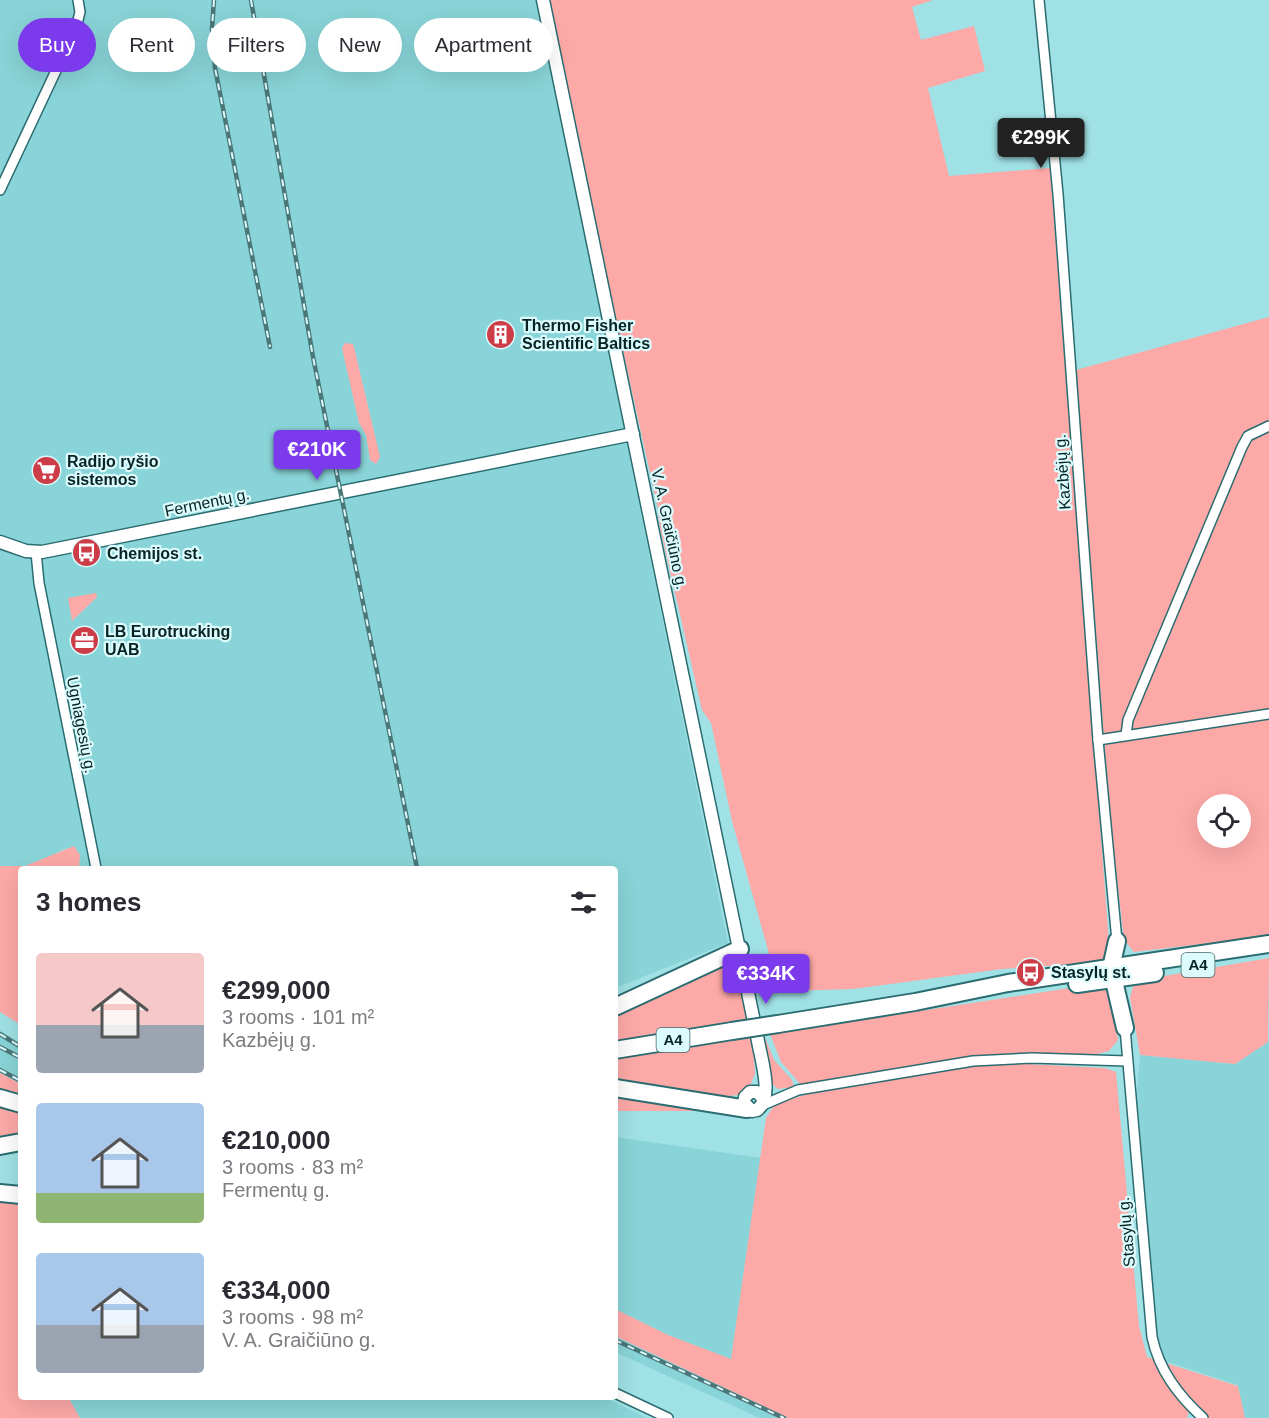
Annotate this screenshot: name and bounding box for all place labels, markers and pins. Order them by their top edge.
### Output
pin: €299K [999,118,1083,169]
place label: Thermo Fisher Scientific Baltics [522,317,650,352]
building icon: Thermo Fisher Scientific Baltics [485,318,517,350]
pin: €210K [275,430,359,481]
place label: Radijo ryšio sistemos [67,453,159,488]
supermarket icon: Radijo ryšio sistemos [30,454,62,486]
bus stop icon: Chemijos st. [70,537,102,569]
place label: Chemijos st. [107,545,202,562]
place label: LB Eurotrucking UAB [105,623,230,658]
office icon: LB Eurotrucking UAB [68,624,100,656]
pin: €334K [724,954,808,1005]
bus stop icon: Stasylų st. [1014,956,1046,988]
place label: Stasylų st. [1051,964,1131,981]

